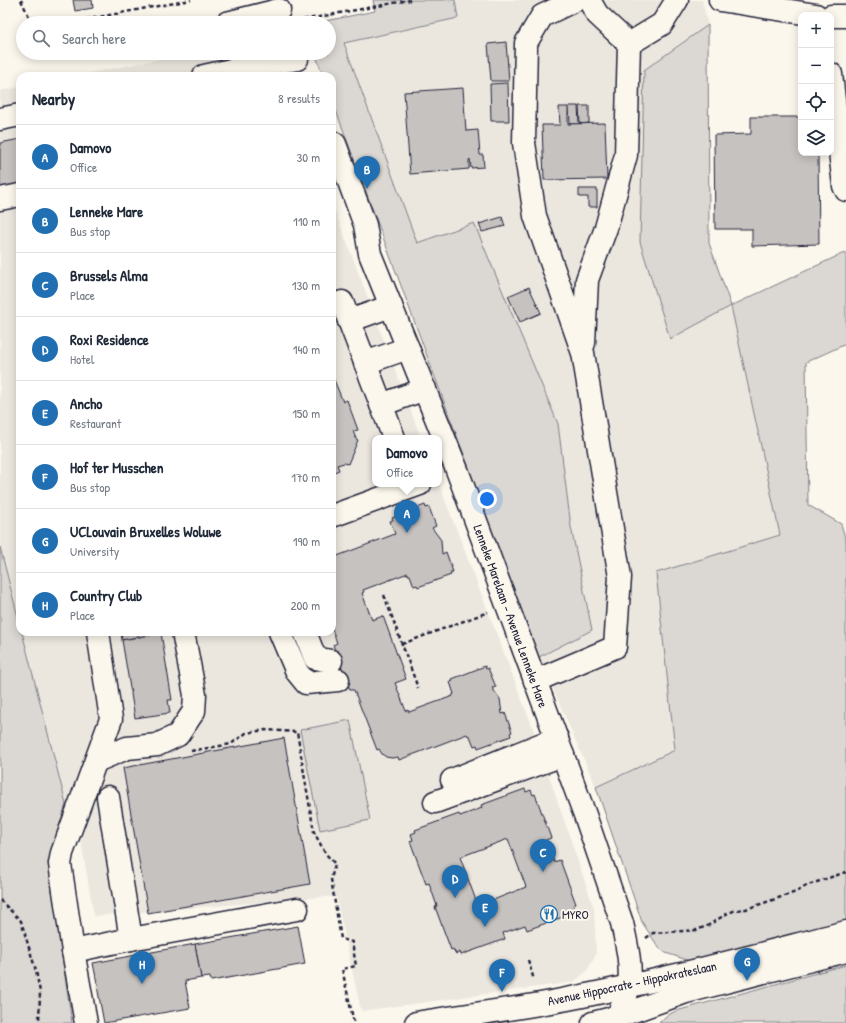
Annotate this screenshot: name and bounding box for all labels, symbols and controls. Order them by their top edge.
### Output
map controls [798,12,834,156]
button: + [798,12,834,48]
search box [16,16,336,60]
icon: search [30,27,52,49]
text: Search here [62,28,126,49]
button: − [798,48,834,84]
button: locate [798,84,834,120]
text: Nearby [32,87,75,110]
text: 8 results [278,89,320,107]
button: layers [798,120,834,156]
text: Damovo [70,137,111,158]
text: A [42,148,48,166]
text: 30 m [297,148,320,166]
pin: B [354,156,380,189]
text: Office [70,158,97,176]
text: Lenneke Mare [70,201,143,222]
text: B [42,212,48,230]
text: 110 m [293,212,320,230]
text: Bus stop [70,222,110,240]
text: Brussels Alma [70,265,148,286]
text: C [41,276,49,294]
text: 130 m [292,276,320,294]
text: Place [70,286,95,304]
text: Roxi Residence [70,329,149,350]
text: D [42,340,48,358]
text: 140 m [293,340,320,358]
text: Hotel [70,350,94,368]
text: Ancho [70,393,102,414]
text: E [42,404,48,422]
text: 150 m [292,404,320,422]
text: Restaurant [70,414,121,432]
popup [372,435,442,487]
text: Damovo [386,442,428,463]
text: Hof ter Musschen [70,457,164,478]
text: Office [386,463,414,481]
text: F [43,468,47,486]
text: 170 m [291,468,320,486]
text: Bus stop [70,478,110,496]
your location [477,489,497,509]
pin: A [394,500,420,533]
text: UCLouvain Bruxelles Woluwe [70,521,222,542]
street label: Lenneke Marelaan - Avenue Lenneke Mare [469,522,553,710]
text: G [42,532,48,550]
text: 190 m [293,532,320,550]
text: University [70,542,119,560]
text: Country Club [70,585,142,606]
text: H [42,596,48,614]
text: 200 m [290,596,320,614]
text: Place [70,606,95,624]
pin: C [530,839,556,872]
pin: D [442,865,468,898]
pin: E [472,894,498,927]
restaurant icon: MYRO [539,904,559,924]
place label: MYRO [562,905,589,923]
pin: G [734,948,760,981]
pin: H [129,951,155,984]
street label: Avenue Hippocrate - Hippokrateslaan [546,956,718,1010]
pin: F [489,959,515,992]

